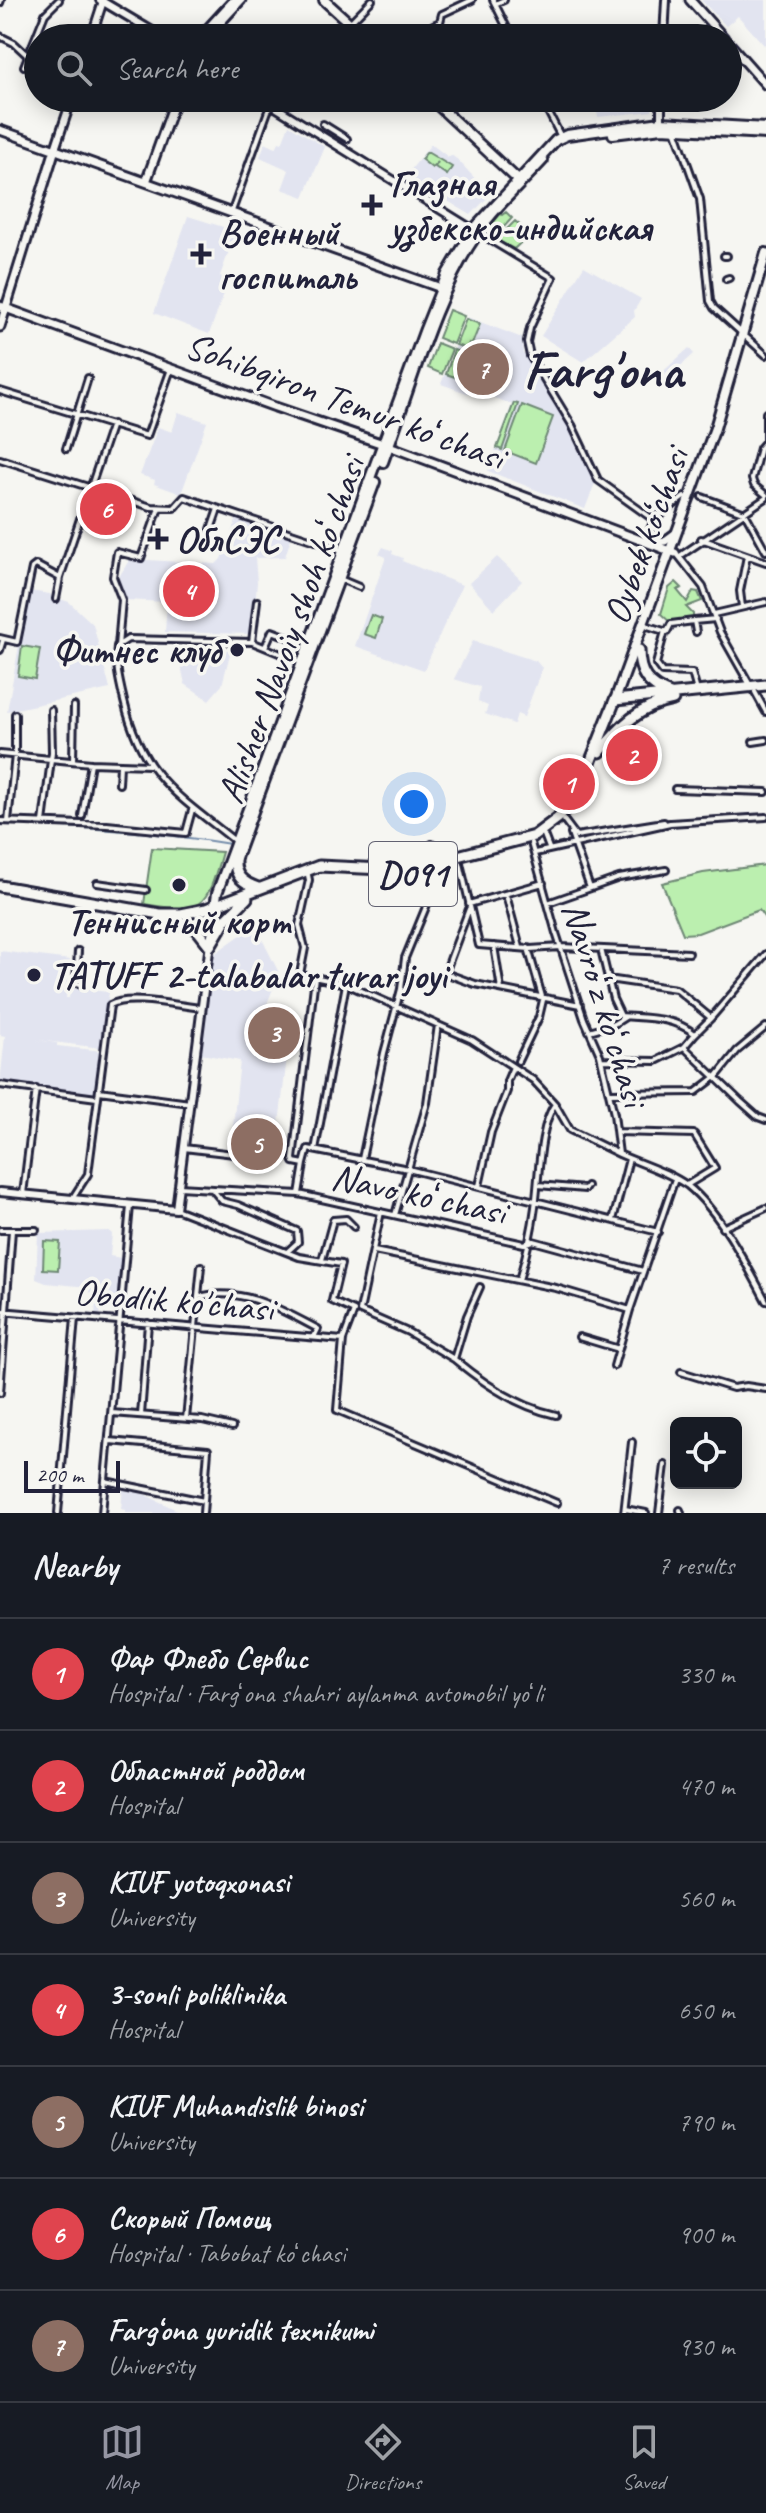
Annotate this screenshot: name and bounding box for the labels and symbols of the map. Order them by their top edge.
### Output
place label: Глазная узбекско-индийская [387,160,654,252]
marker: Глазная узбекско-индийская [361,194,383,216]
place label: Военный госпиталь [219,209,358,300]
marker: Военный госпиталь [190,243,212,265]
street label: Sohibqiron Temur koʻchasi [179,321,515,482]
district label: Farg'ona [523,336,687,404]
pin: 7 [457,339,509,399]
street label: Oybek ko‘chasi [593,438,701,630]
street label: Alisher Navoiy shoh koʻchasi [206,447,377,810]
pin: 6 [80,479,132,539]
place label: ОблСЭС [176,516,283,563]
marker: ОблСЭС [147,528,169,550]
pin: 4 [163,561,215,621]
place label: Фитнес клуб [53,627,229,674]
marker: Фитнес клуб [228,641,246,659]
pin: 2 [606,725,658,785]
pin: 1 [543,754,595,814]
your location [394,784,434,824]
road number: D091 [369,842,457,906]
marker: Теннисный корт [170,876,188,894]
street label: Navroʻz koʻchasi [552,896,659,1115]
place label: Теннисный корт [67,898,292,945]
place label: TATUFF 2-talabalar turar joyi [50,952,451,999]
marker: TATUFF 2-talabalar turar joyi [25,966,43,984]
pin: 3 [248,1003,300,1063]
pin: 5 [231,1114,283,1174]
street label: Navo koʻchasi [328,1153,514,1236]
street label: Obodlik ko'chasi [73,1268,279,1332]
scale bar [24,1457,120,1493]

